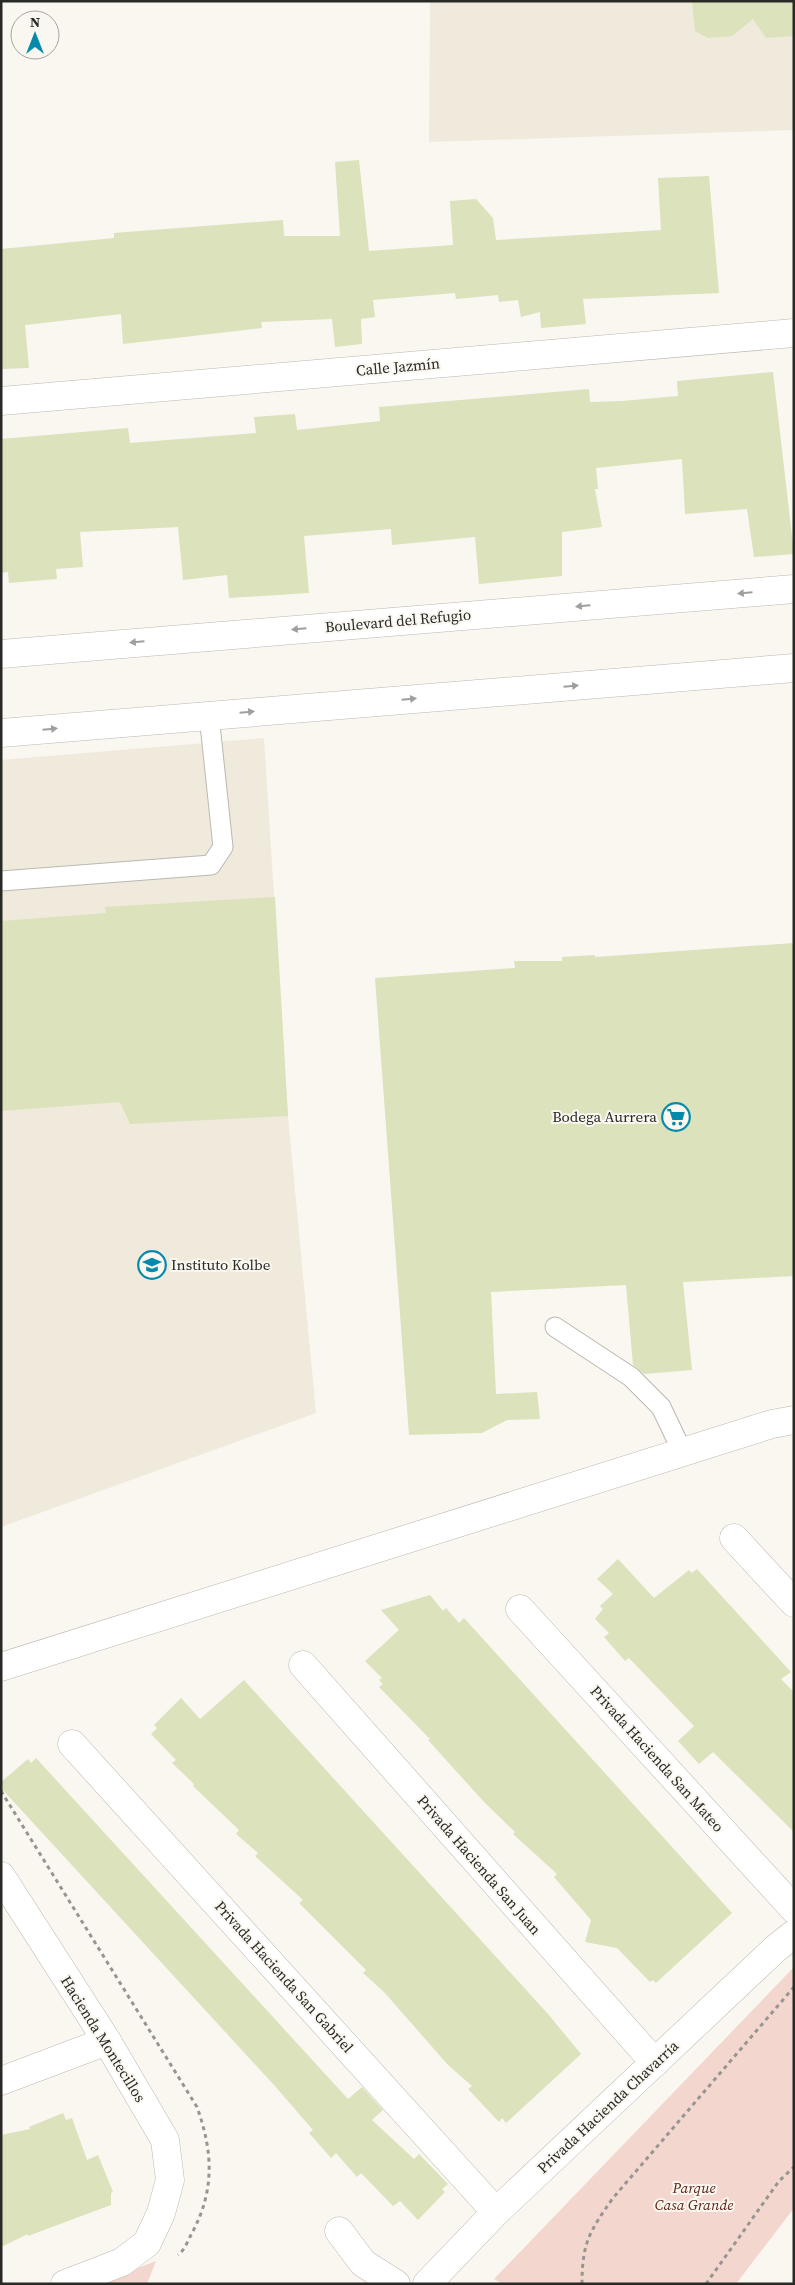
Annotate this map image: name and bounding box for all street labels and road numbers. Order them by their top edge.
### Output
street label: Calle Jazmín [355,352,441,381]
street label: Boulevard del Refugio [324,604,472,637]
street label: Privada Hacienda San Mateo [586,1681,729,1836]
street label: Privada Hacienda San Juan [413,1790,546,1939]
street label: Privada Hacienda San Gabriel [210,1896,359,2058]
street label: Hacienda Montecillos [56,1971,151,2106]
street label: Privada Hacienda Chavarría [532,2035,683,2178]

